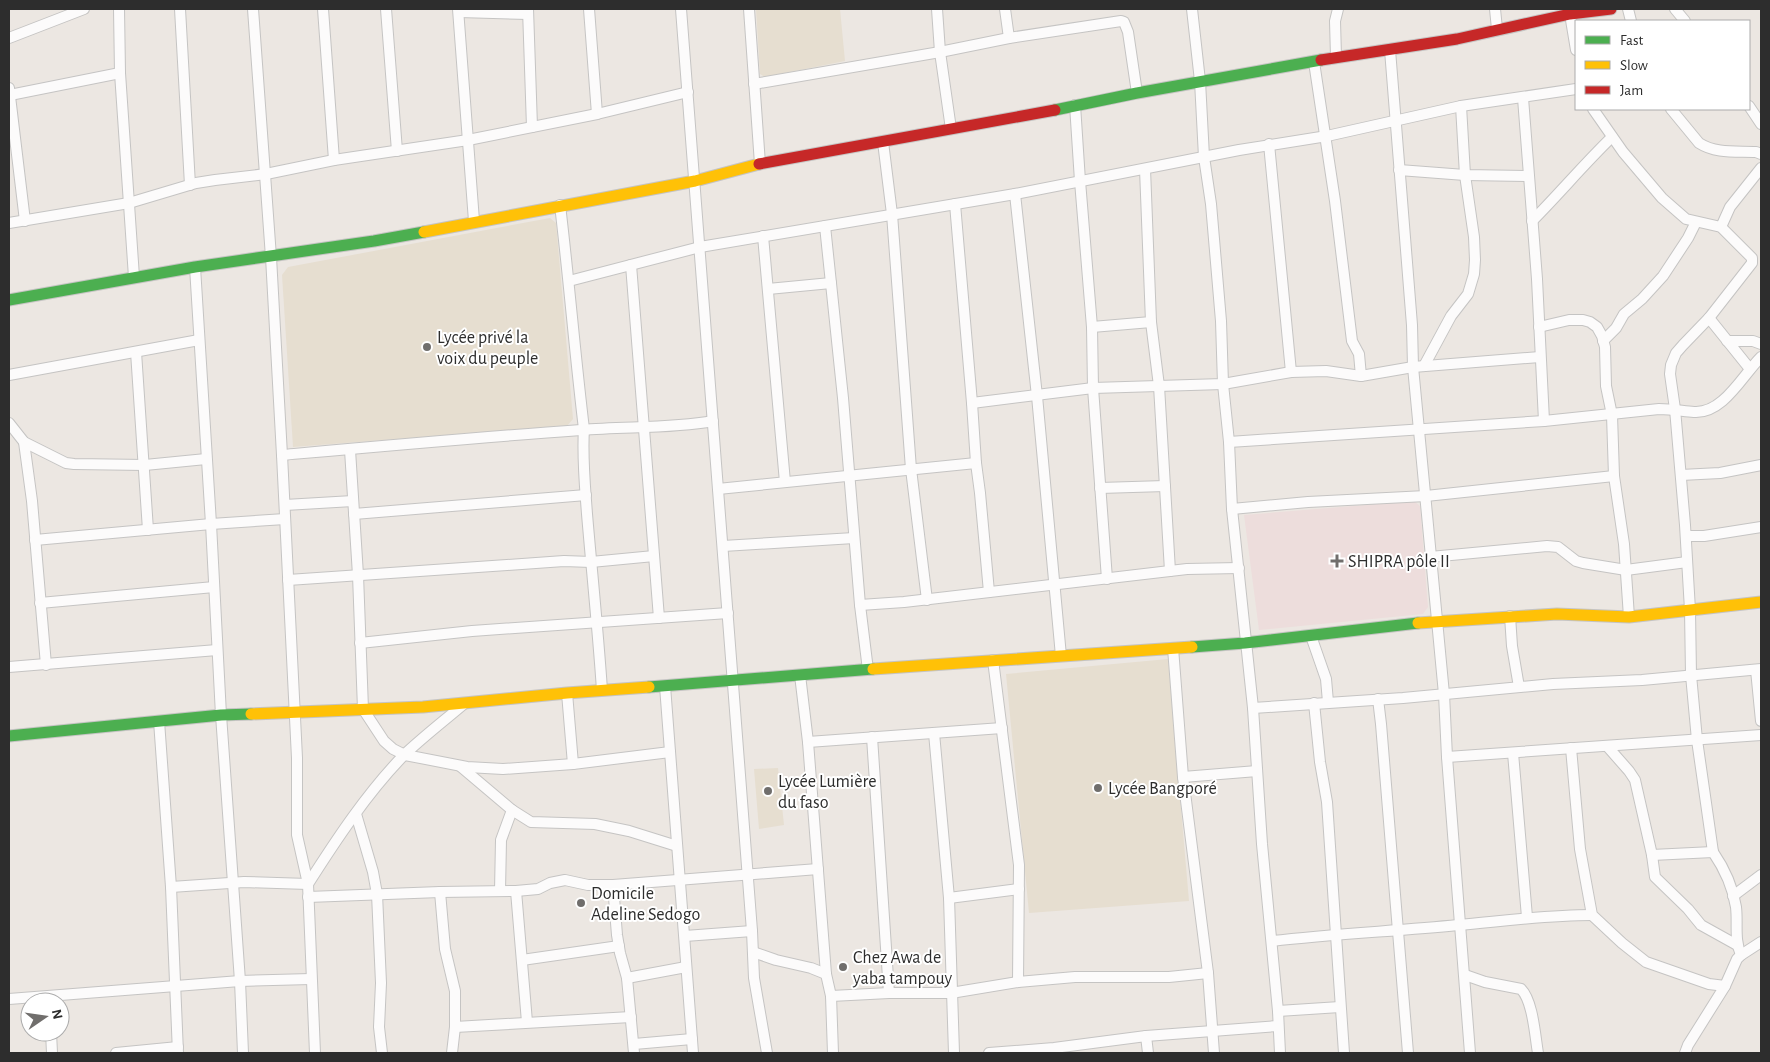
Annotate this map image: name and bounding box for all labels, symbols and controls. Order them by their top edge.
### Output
legend [1575,20,1750,110]
text: Fast [1620,33,1644,48]
text: Slow [1620,58,1648,73]
text: Jam [1620,83,1643,98]
place label: Lycée privé la voix du peuple [437,329,538,368]
marker: Lycée privé la voix du peuple [421,341,433,353]
place label: SHIPRA pôle II [1348,553,1450,571]
marker: SHIPRA pôle II [1330,554,1344,568]
place label: Lycée Lumière du faso [778,773,877,812]
place label: Lycée Bangporé [1108,780,1217,798]
marker: Lycée Bangporé [1092,782,1104,794]
marker: Lycée Lumière du faso [762,785,774,797]
place label: Domicile Adeline Sedogo [591,885,700,924]
marker: Domicile Adeline Sedogo [575,897,587,909]
place label: Chez Awa de yaba tampouy [852,949,952,988]
marker: Chez Awa de yaba tampouy [837,961,849,973]
north arrow [20,992,70,1042]
text: N [49,1008,65,1021]

